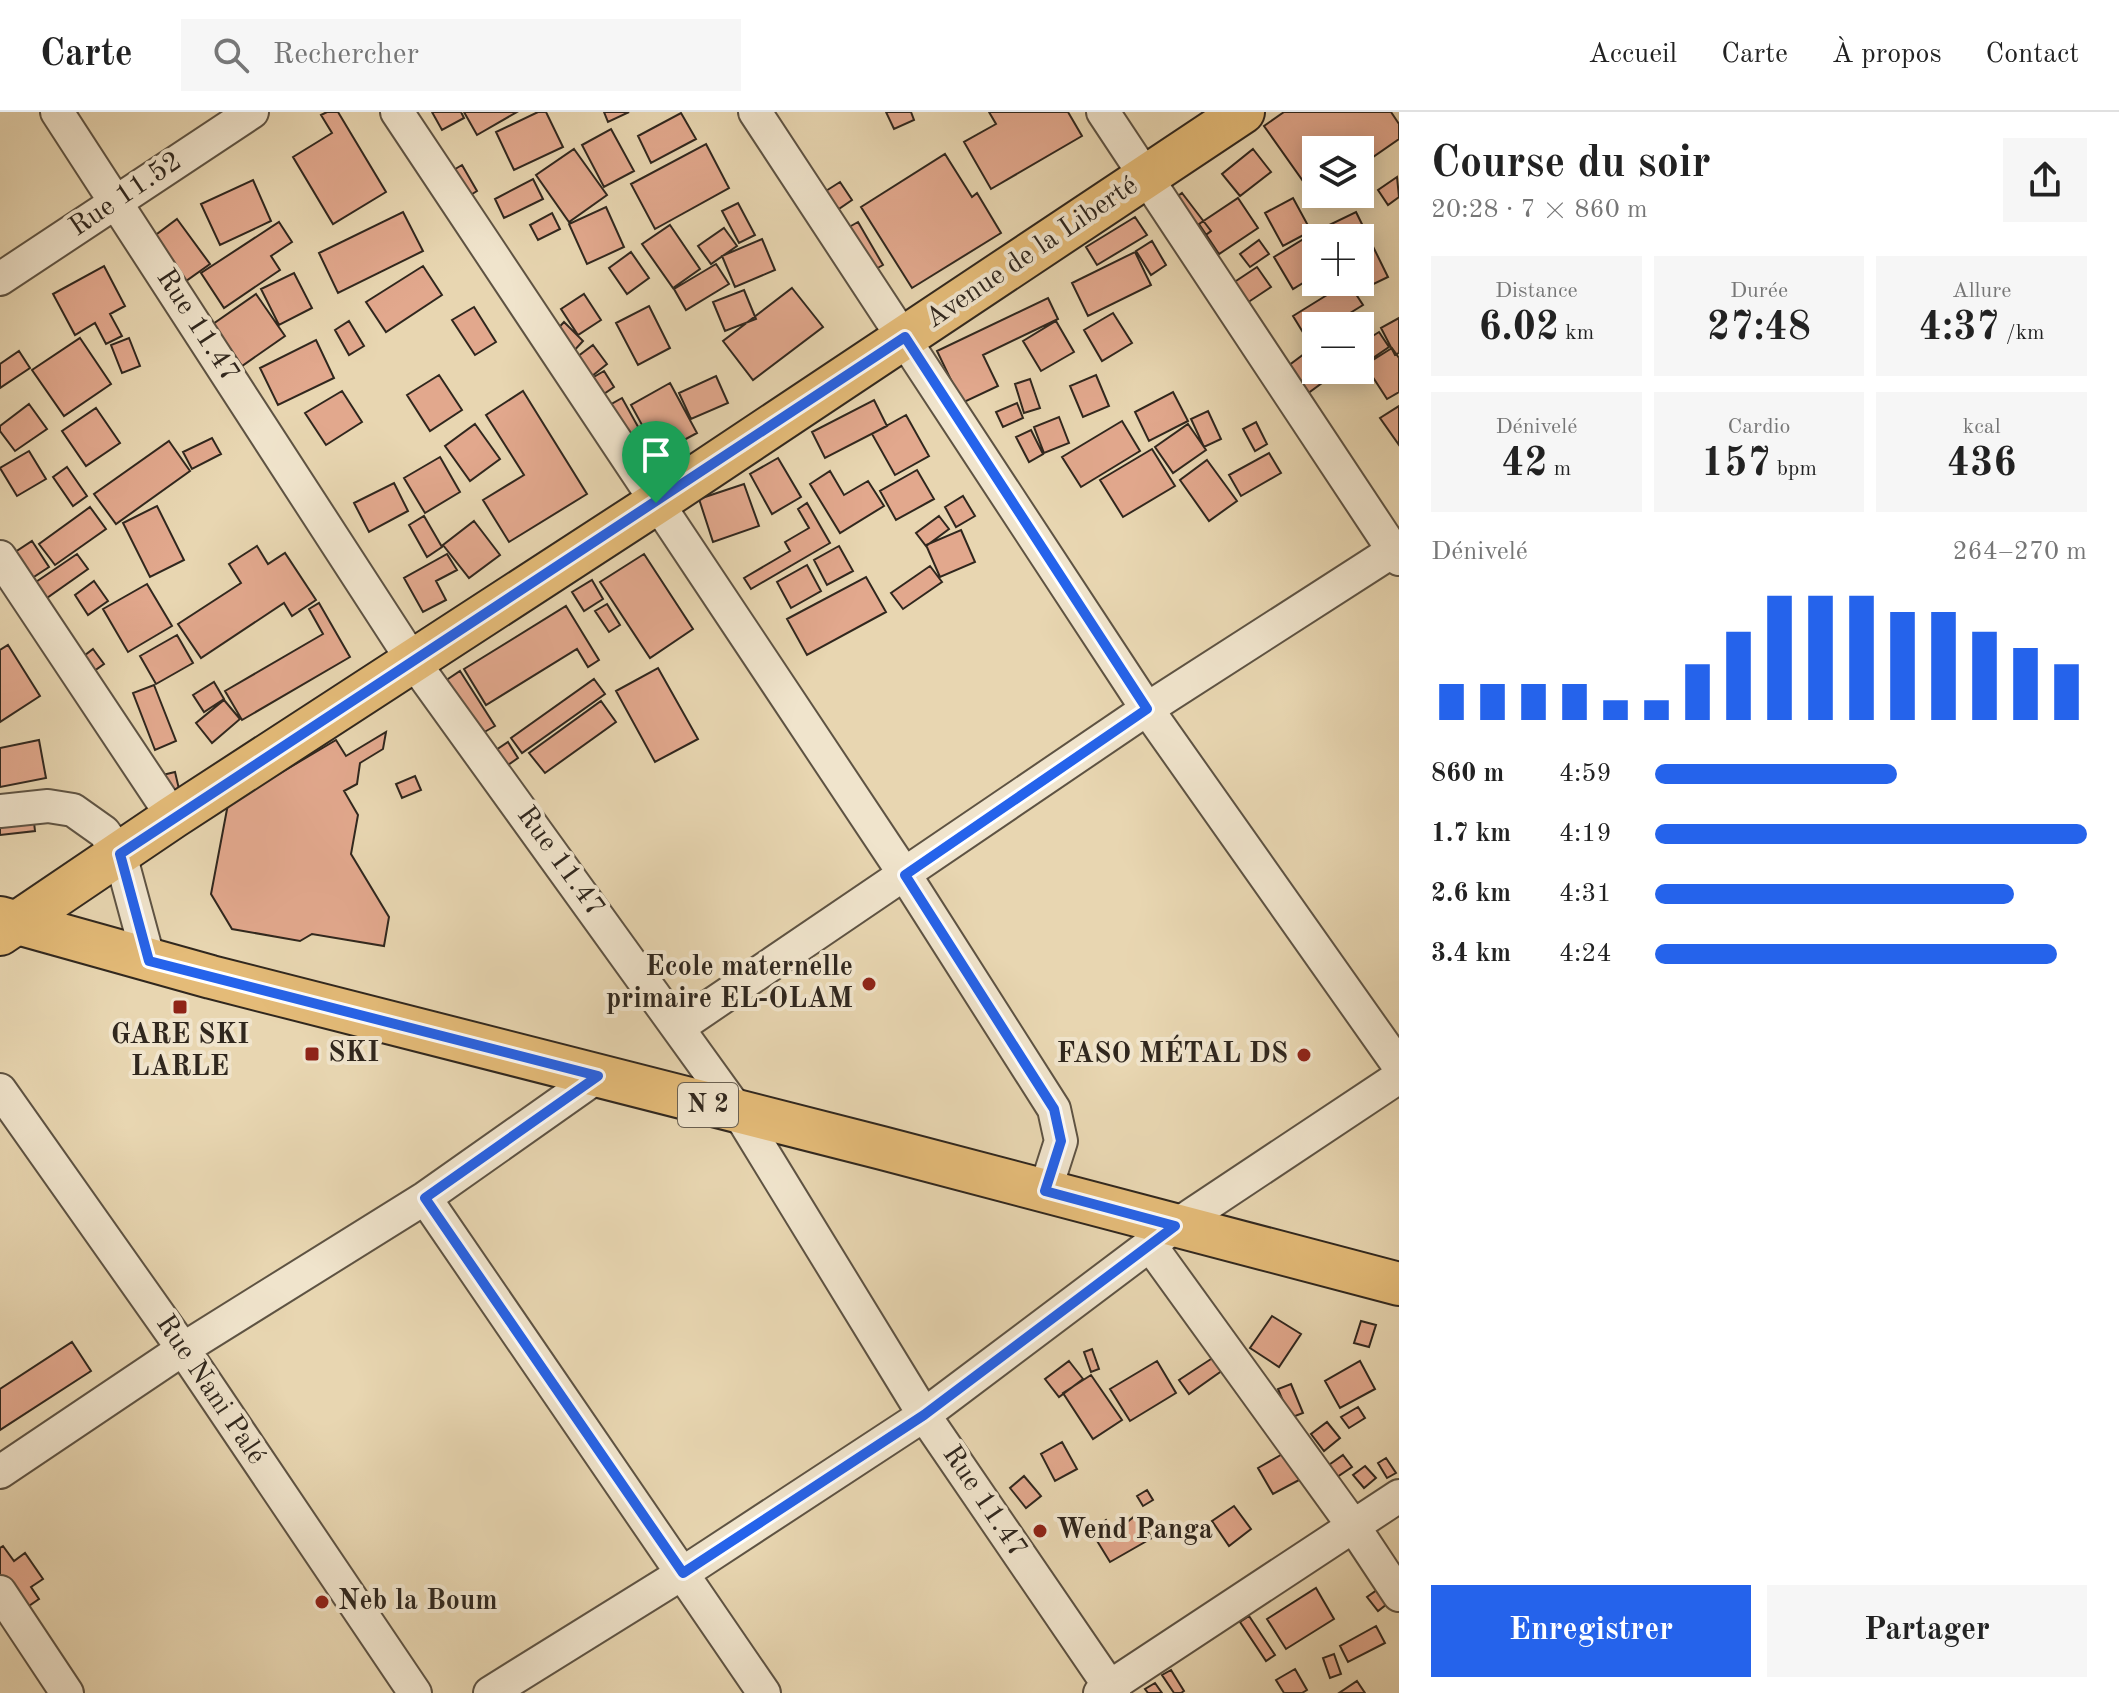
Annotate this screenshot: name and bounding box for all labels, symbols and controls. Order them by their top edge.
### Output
search box [181,19,741,91]
icon: search [209,33,253,77]
text: Carte [40,36,133,74]
text: Rechercher [273,40,419,70]
text: Accueil [1588,41,1677,69]
text: Carte [1721,41,1788,69]
text: À propos [1832,41,1942,69]
text: Contact [1986,41,2079,69]
map controls [1302,136,1374,384]
button: layers [1302,136,1374,208]
button: share [2003,138,2087,222]
text: Course du soir [1431,142,1711,186]
street label: Rue 11.52 [65,147,187,243]
street label: Avenue de la Liberté [921,172,1143,334]
text: 20:28 · 7 × 860 m [1431,197,1648,223]
button: + [1302,224,1374,296]
street label: Rue 11.47 [150,264,244,388]
text: Distance [1495,280,1578,302]
text: Durée [1730,280,1788,302]
text: Allure [1952,280,2011,302]
text: 6.02 [1478,309,1559,349]
text: 27:48 [1707,309,1811,349]
text: 4:37 [1919,309,2000,349]
button: − [1302,312,1374,384]
text: km [1559,322,1594,344]
text: /km [2000,322,2045,344]
text: Dénivelé [1495,416,1577,438]
text: Cardio [1728,416,1790,438]
text: kcal [1963,416,2001,438]
pin [622,421,690,503]
icon: arrive [634,433,678,477]
text: 42 [1501,445,1548,485]
text: 157 [1701,445,1771,485]
text: 436 [1947,445,2016,485]
text: m [1548,458,1571,480]
text: bpm [1771,458,1817,480]
text: Dénivelé [1431,539,1528,565]
text: 264–270 m [1952,539,2087,565]
text: 860 m [1431,761,1504,787]
text: 4:59 [1559,761,1612,787]
street label: Rue 11.47 [511,802,609,922]
text: 1.7 km [1431,821,1511,847]
text: 4:19 [1559,821,1612,847]
text: 2.6 km [1431,881,1511,907]
text: 4:31 [1559,881,1612,907]
text: 3.4 km [1431,941,1511,967]
text: 4:24 [1559,941,1612,967]
place label: Ecole maternelle primaire EL-OLAM [606,954,853,1014]
marker: Ecole maternelle primaire EL-OLAM [860,975,878,993]
marker: GARE SKI LARLE [171,998,189,1016]
place label: GARE SKI LARLE [111,1022,249,1082]
place label: FASO MÉTAL DS [1057,1034,1288,1069]
place label: SKI [328,1040,379,1068]
marker: SKI [303,1045,321,1063]
marker: FASO MÉTAL DS [1295,1046,1313,1064]
road number: N 2 [678,1083,738,1127]
street label: Rue Nani Palé [150,1310,270,1470]
street label: Rue 11.47 [936,1441,1032,1563]
place label: Wend Panga [1056,1517,1213,1545]
marker: Wend Panga [1031,1522,1049,1540]
button: Enregistrer [1431,1585,1751,1677]
button: Partager [1767,1585,2087,1677]
place label: Neb la Boum [338,1588,498,1616]
marker: Neb la Boum [313,1593,331,1611]

